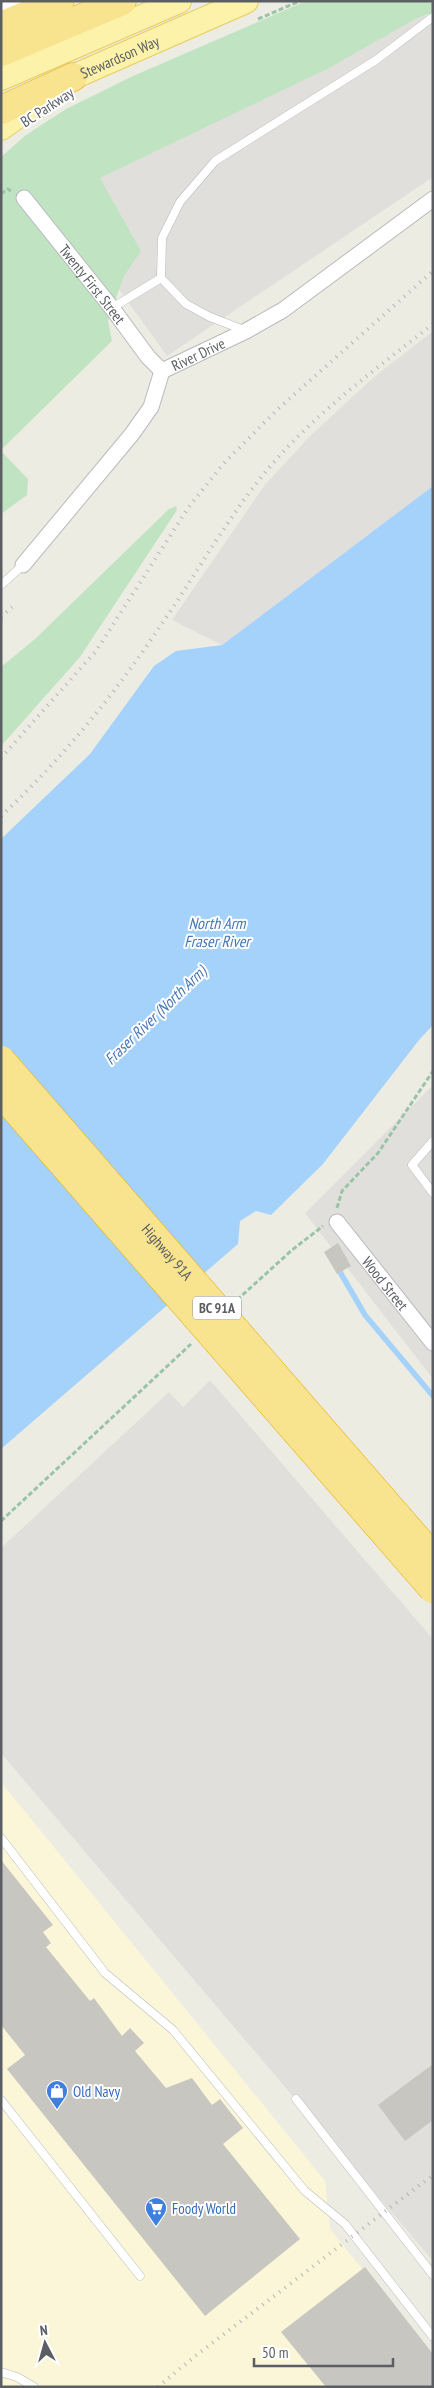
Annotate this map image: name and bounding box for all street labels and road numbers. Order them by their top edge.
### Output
street label: Stewardson Way [77,31,162,82]
street label: BC Parkway [17,83,77,131]
street label: Twenty First Street [55,240,130,328]
street label: River Drive [168,333,228,375]
street label: Highway 91A [138,1220,198,1284]
street label: Wood Street [358,1252,413,1314]
road number: BC 91A [193,1296,241,1320]

